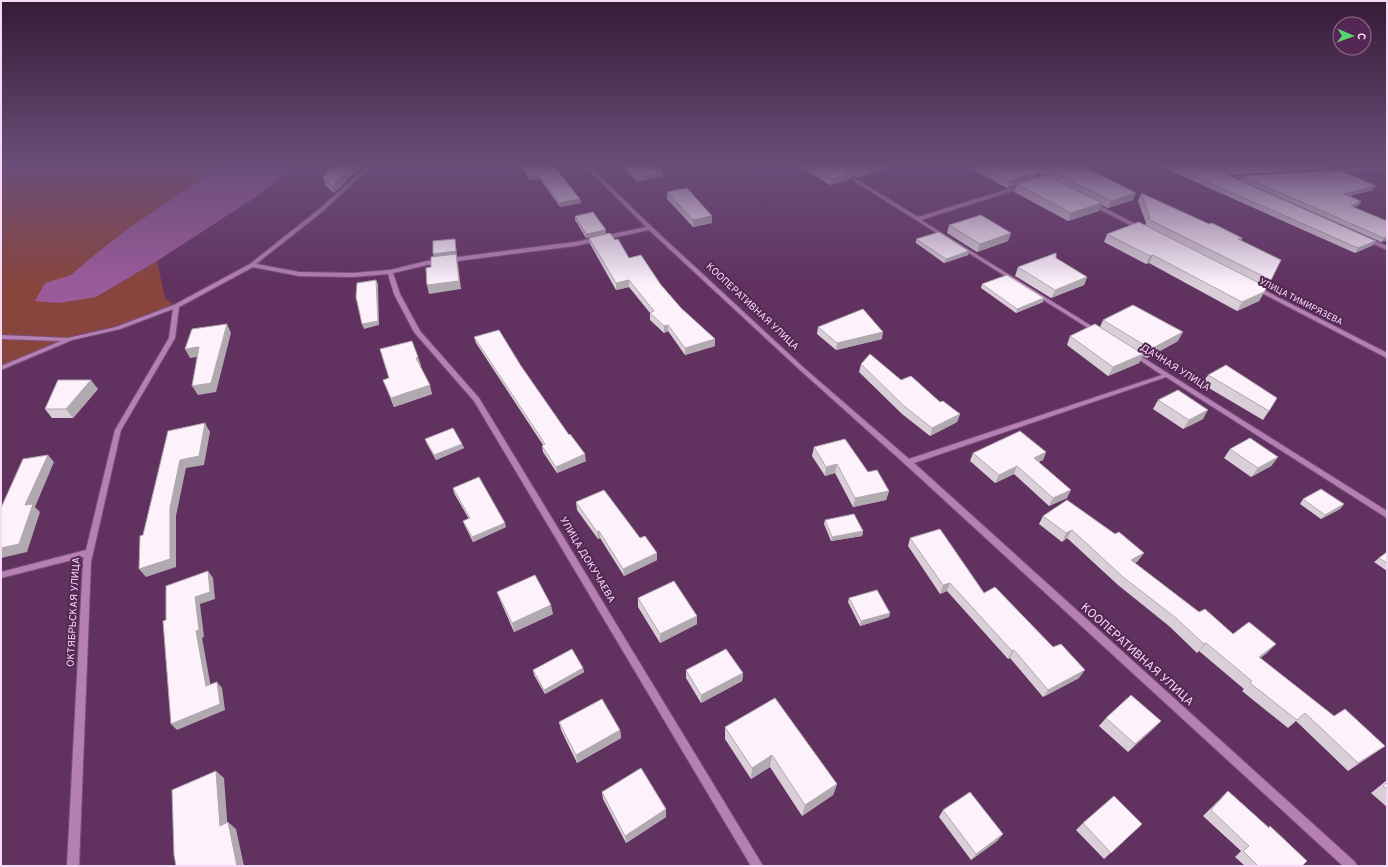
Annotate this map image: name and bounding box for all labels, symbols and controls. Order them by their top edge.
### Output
north arrow [1332,16,1372,56]
text: С [1354,33,1368,40]
street label: КООПЕРАТИВНАЯ УЛИЦА [703,260,801,354]
street label: УЛИЦА ТИМИРЯЗЕВА [1257,276,1345,328]
street label: ДАЧНАЯ УЛИЦА [1138,341,1212,395]
street label: УЛИЦА ДОКУЧАЕВА [556,515,618,605]
street label: ОКТЯБРЬСКАЯ УЛИЦА [65,557,83,667]
street label: КООПЕРАТИВНАЯ УЛИЦА [1077,600,1197,710]

